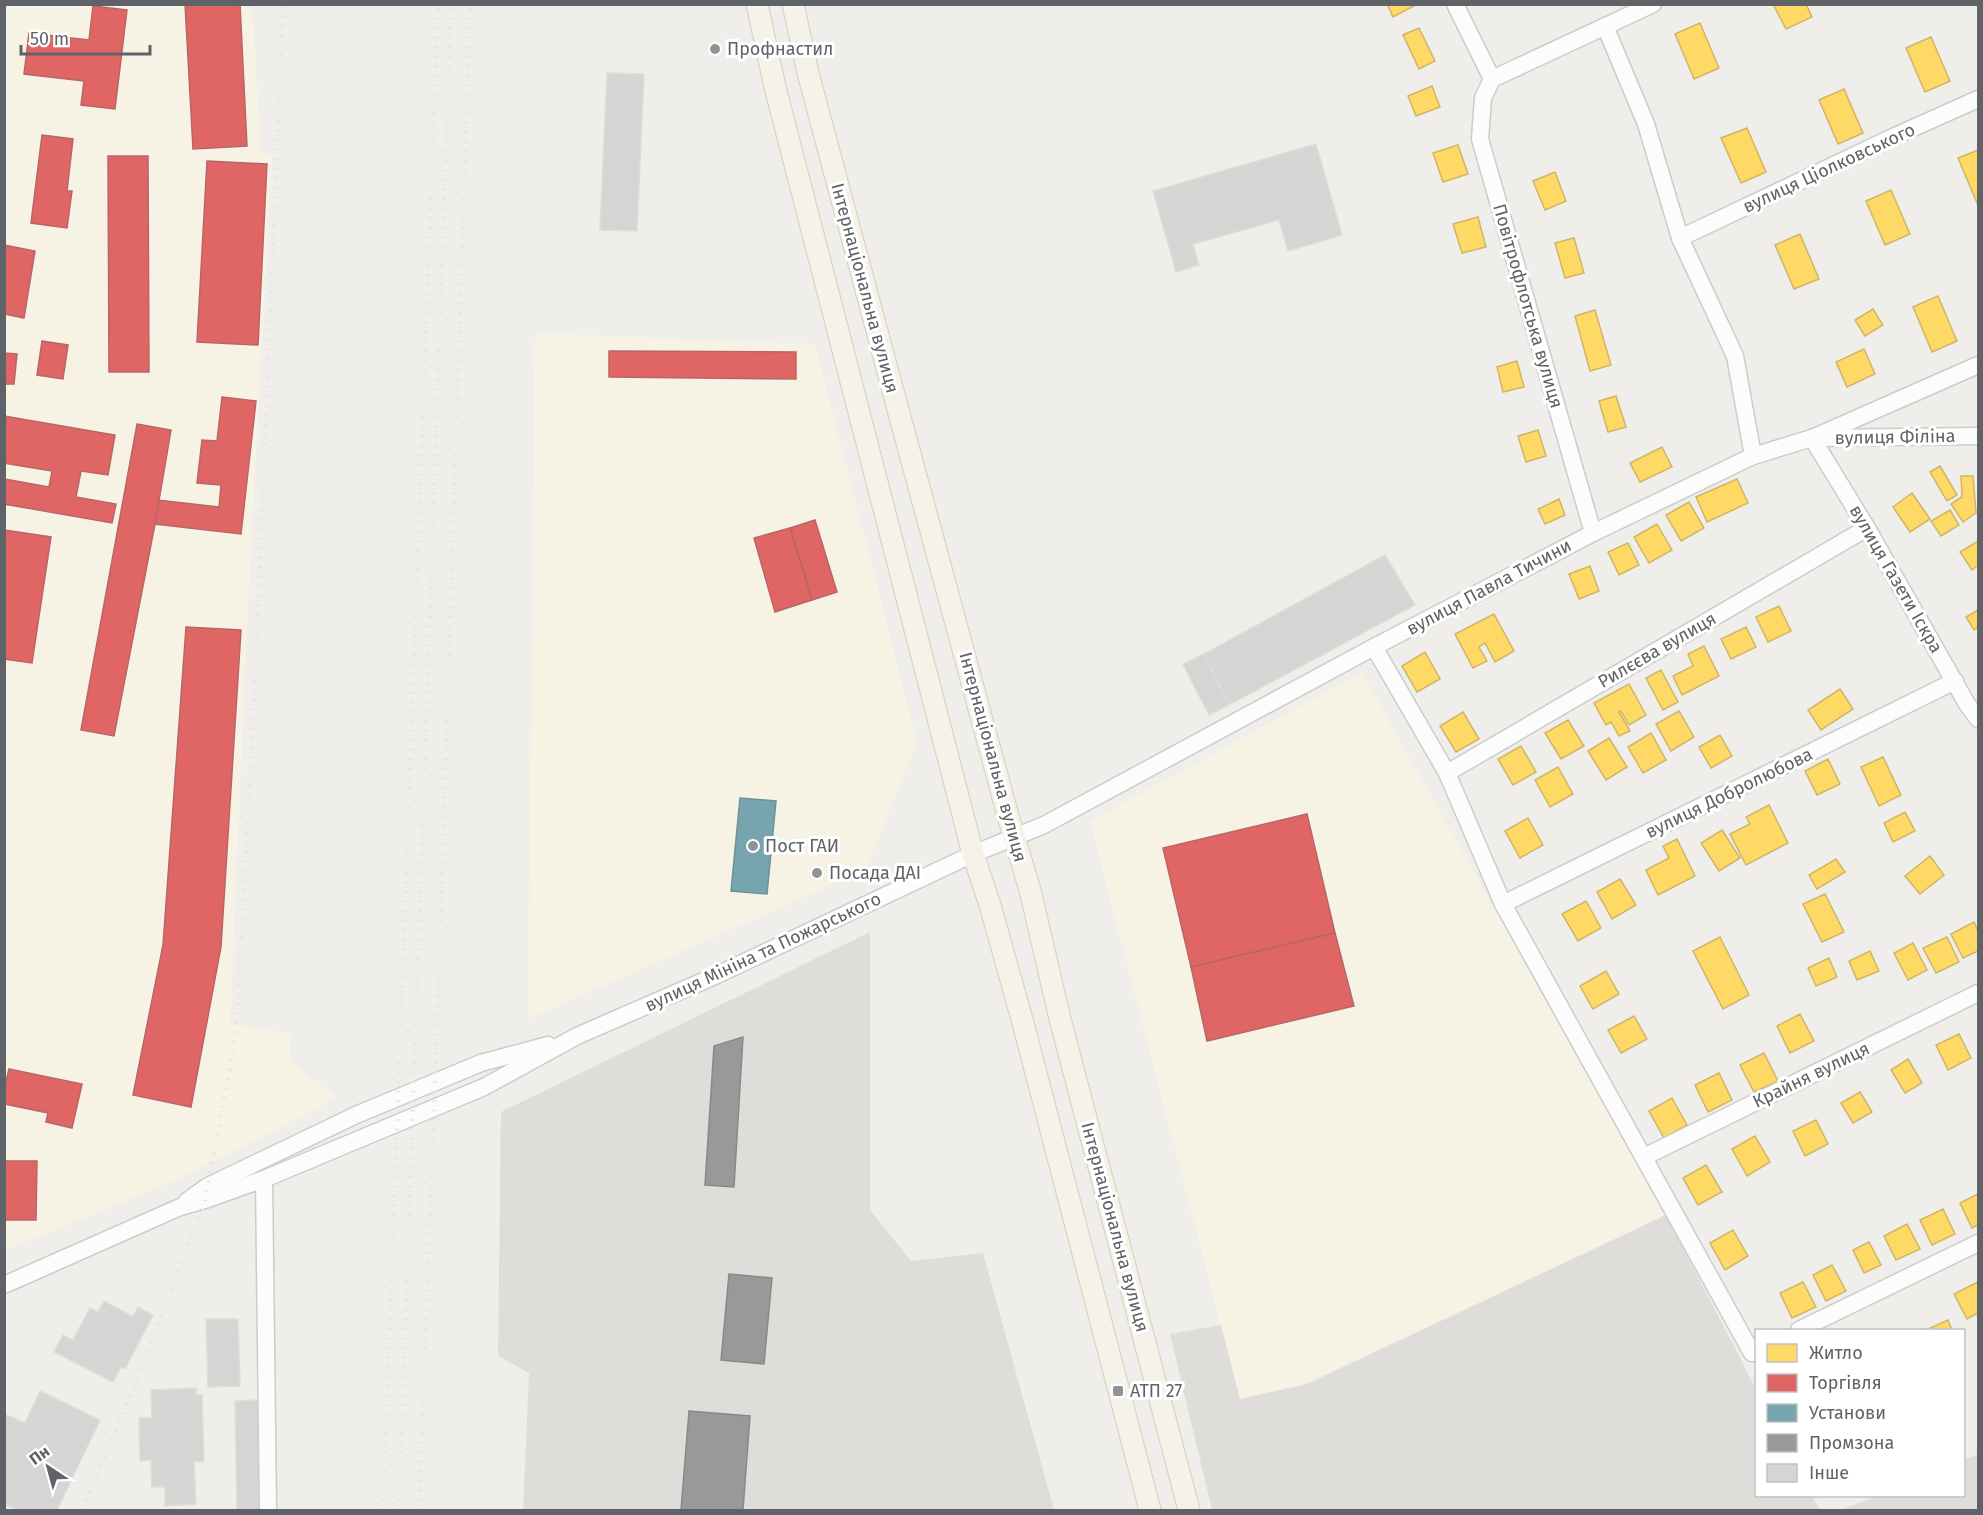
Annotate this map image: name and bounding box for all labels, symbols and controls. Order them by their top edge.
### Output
scale bar [21,18,150,56]
text: 50 m [30,28,69,50]
place label: Профнастил [727,38,833,60]
marker: Профнастил [708,42,722,56]
street label: вулиця Ціолковського [1739,118,1919,218]
street label: Інтернаціональна вулиця [826,181,904,395]
street label: Повітрофлотська вулиця [1488,201,1568,411]
street label: вулиця Філіна [1834,425,1956,449]
street label: вулиця Газети Іскра [1845,501,1947,657]
street label: вулиця Павла Тичини [1403,534,1575,640]
street label: Рилєєва вулиця [1594,607,1720,693]
street label: Інтернаціональна вулиця [954,650,1032,864]
street label: вулиця Добролюбова [1642,743,1816,843]
place label: Пост ГАИ [765,835,839,857]
marker: Пост ГАИ [746,839,760,853]
place label: Посада ДАІ [829,862,921,884]
marker: Посада ДАІ [810,866,824,880]
street label: вулиця Мініна та Пожарського [641,888,885,1016]
street label: Крайня вулиця [1749,1037,1873,1113]
street label: Інтернаціональна вулиця [1076,1120,1154,1334]
legend [1755,1329,1965,1497]
text: Житло [1809,1342,1863,1364]
text: Торгівля [1809,1372,1882,1394]
place label: АТП 27 [1130,1380,1182,1402]
marker: АТП 27 [1111,1384,1125,1398]
text: Установи [1809,1402,1886,1424]
text: Промзона [1809,1432,1894,1454]
north arrow [18,1437,78,1497]
text: Пн [26,1442,53,1469]
text: Інше [1809,1462,1849,1484]

